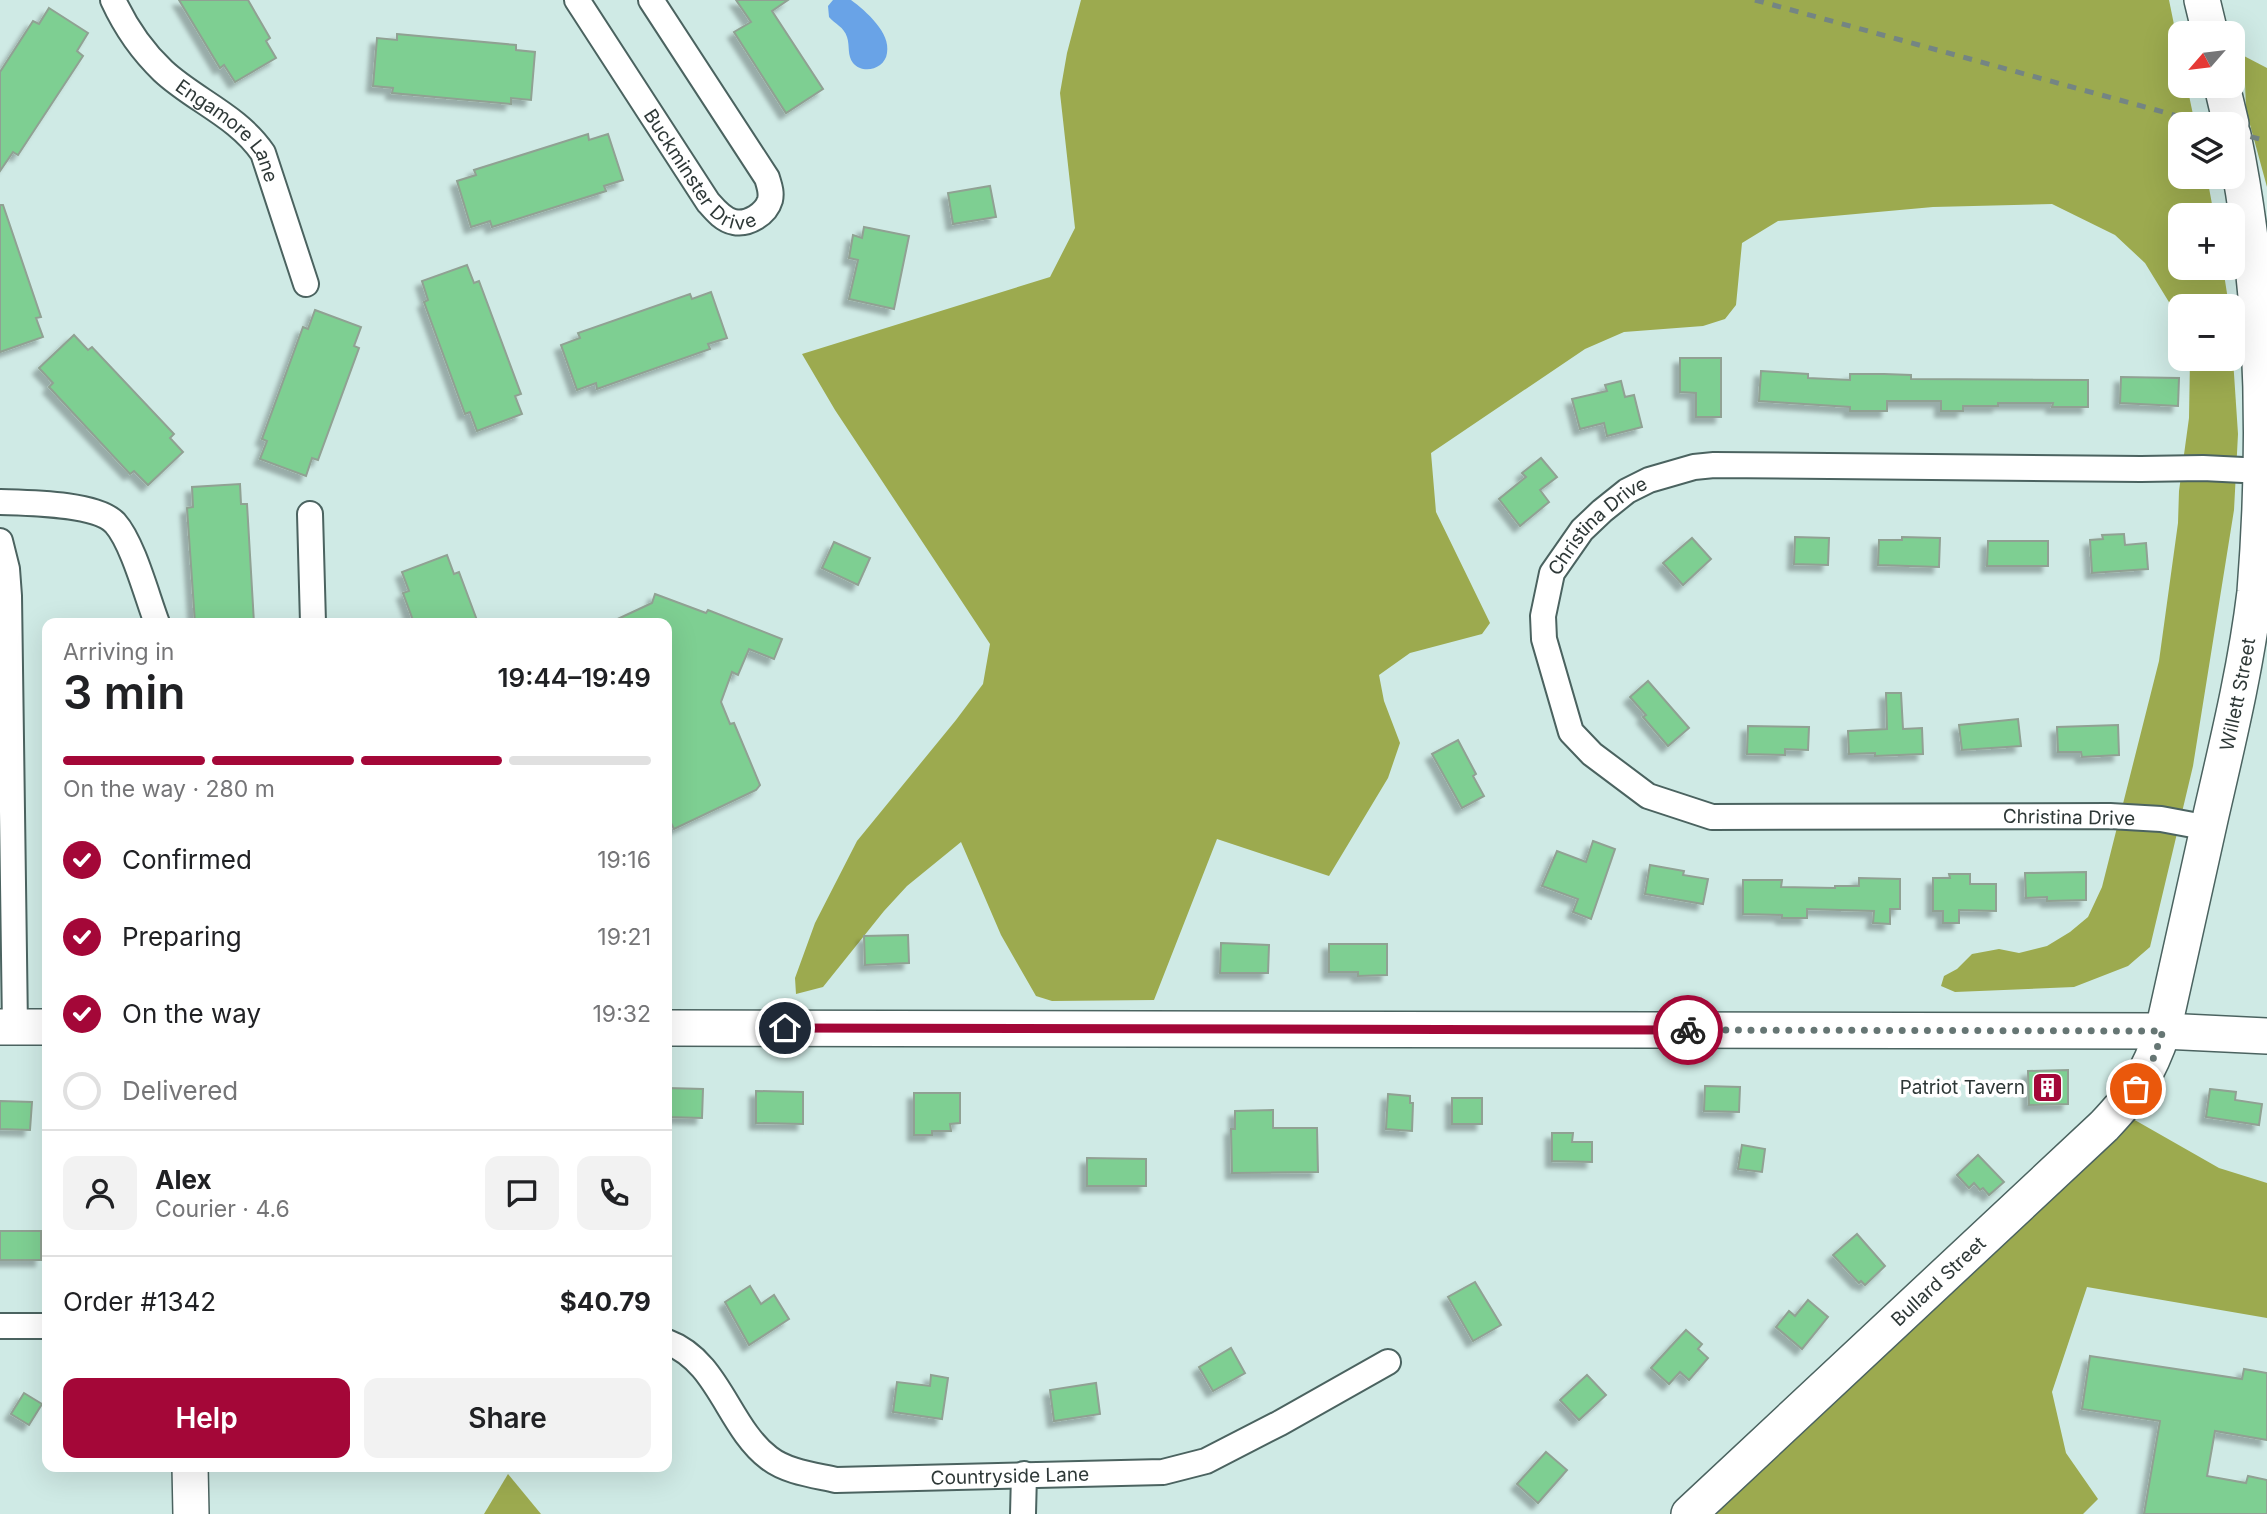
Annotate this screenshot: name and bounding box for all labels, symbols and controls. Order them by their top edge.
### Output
north arrow [2168,21,2245,98]
map controls [2168,21,2245,371]
street label: Engamore Lane [171,75,283,185]
street label: Buckminster Drive [639,105,760,235]
button: layers [2168,112,2245,189]
button: + [2168,203,2245,280]
button: − [2168,294,2245,371]
street label: Christina Drive [1543,472,1651,580]
street label: Willett Street [2215,636,2260,753]
text: Arriving in [63,638,174,666]
text: 19:44–19:49 [498,662,651,693]
text: 3 min [63,664,185,720]
text: On the way · 280 m [63,775,275,803]
street label: Christina Drive [2003,805,2135,830]
icon: check [63,841,101,879]
text: Confirmed [122,844,252,875]
text: 19:16 [597,846,651,874]
icon: check [63,918,101,956]
text: Preparing [122,921,242,952]
text: 19:21 [597,923,651,951]
icon: check [63,995,101,1033]
courier [1653,995,1723,1065]
text: On the way [122,998,261,1029]
pin [755,998,815,1058]
text: 19:32 [593,1000,651,1028]
icon: home [766,1009,804,1047]
icon: bike [1669,1011,1707,1049]
pin [2106,1059,2166,1119]
building icon: Patriot Tavern [2031,1070,2065,1104]
icon: bag [2117,1070,2155,1108]
text: Delivered [122,1075,238,1106]
place label: Patriot Tavern [1900,1076,2025,1099]
button: person [63,1156,137,1230]
button: chat [485,1156,559,1230]
button: phone [577,1156,651,1230]
text: Alex [155,1164,212,1195]
text: Courier · 4.6 [155,1195,290,1223]
street label: Bullard Street [1886,1232,1990,1331]
text: Order #1342 [63,1286,216,1317]
text: $40.79 [560,1286,651,1317]
button: Help [63,1378,350,1458]
button: Share [364,1378,651,1458]
street label: Countryside Lane [930,1463,1089,1490]

